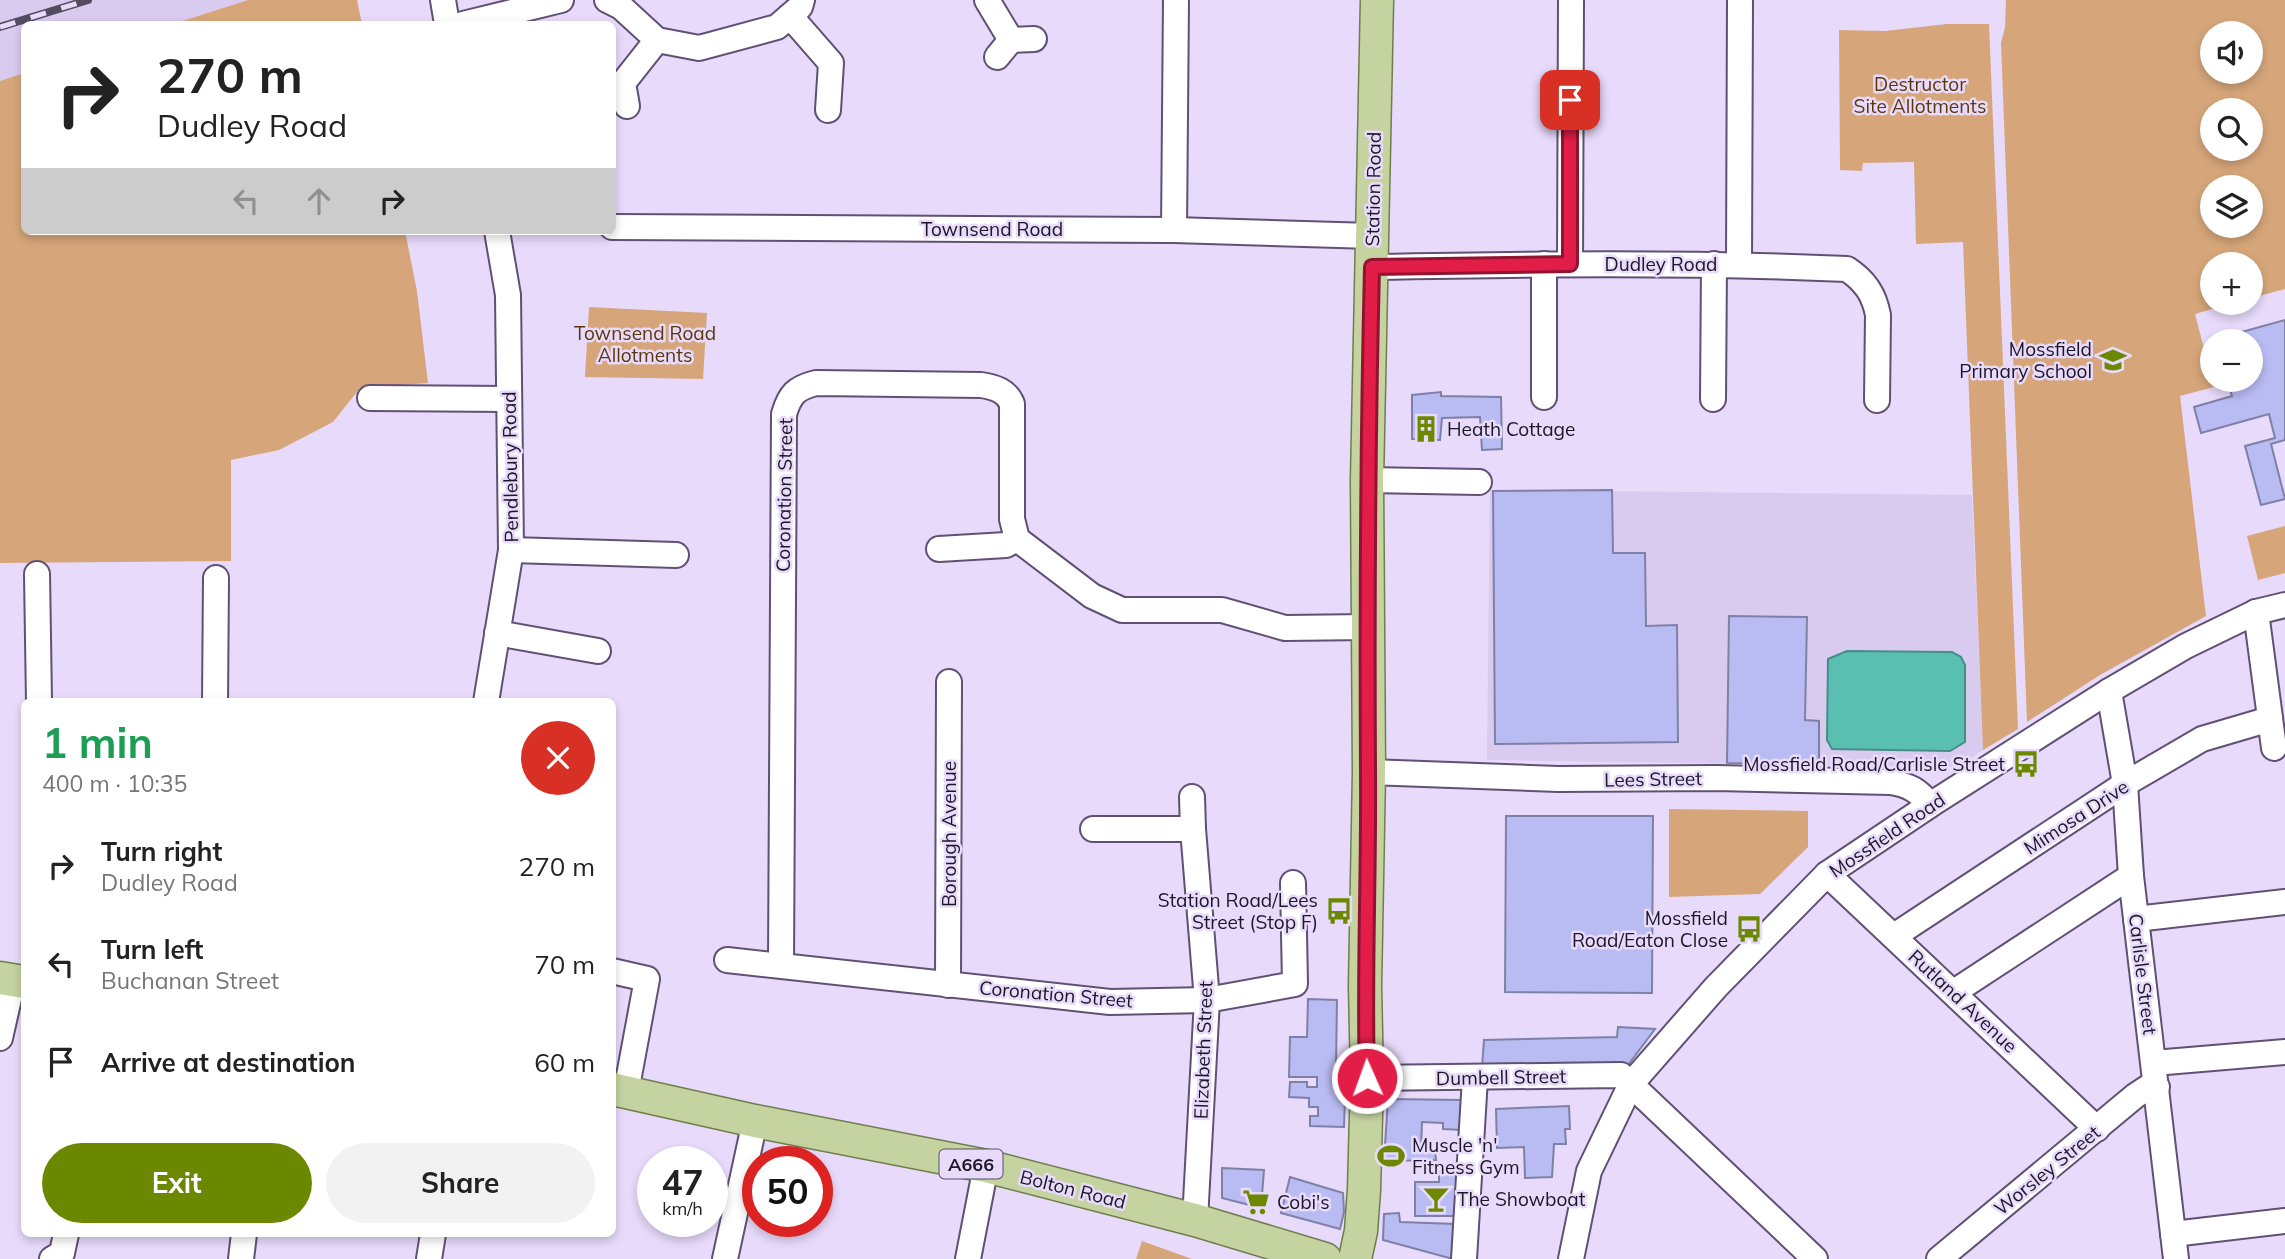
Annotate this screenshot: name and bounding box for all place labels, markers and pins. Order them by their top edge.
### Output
pin [1540,70,1600,130]
place label: Mossfield Primary School [1959,337,2092,383]
school or university icon: Mossfield Primary School [2098,345,2128,375]
building icon: Heath Cottage [1411,414,1441,444]
place label: Heath Cottage [1447,417,1575,441]
bus stop icon: Mossfield Road/Carlisle Street [2011,749,2041,779]
place label: Mossfield Road/Carlisle Street [1743,752,2005,776]
place label: Station Road/Lees Street (Stop F) [1158,888,1318,934]
bus stop icon: Station Road/Lees Street (Stop F) [1324,896,1354,926]
place label: Mossfield Road/Eaton Close [1572,906,1728,952]
bus stop icon: Mossfield Road/Eaton Close [1734,914,1764,944]
place label: Muscle 'n' Fitness Gym [1412,1133,1520,1179]
sports icon: Muscle 'n' Fitness Gym [1376,1141,1406,1171]
bar icon: The Showboat [1421,1184,1451,1214]
supermarket icon: Cobi's [1241,1187,1271,1217]
place label: The Showboat [1457,1187,1586,1211]
place label: Cobi's [1277,1190,1330,1214]

